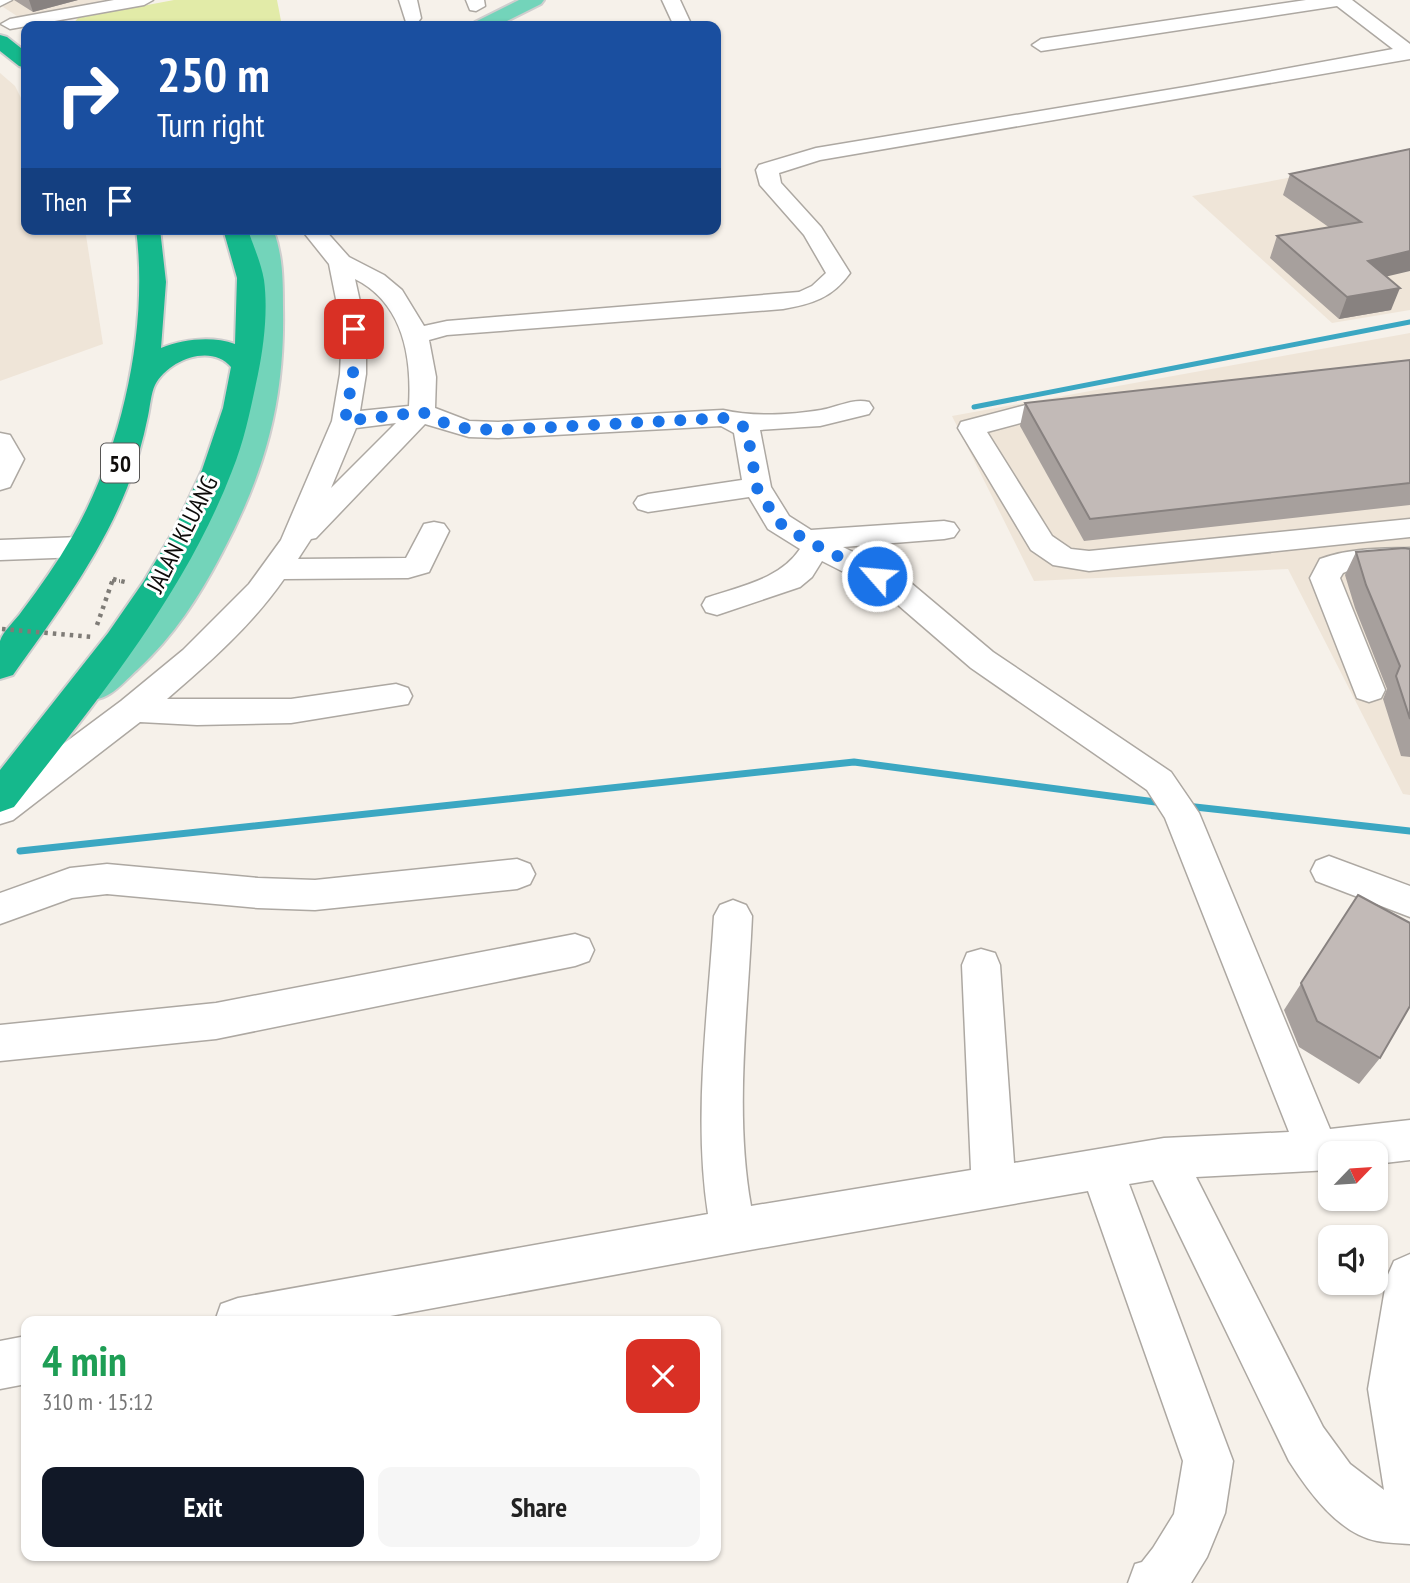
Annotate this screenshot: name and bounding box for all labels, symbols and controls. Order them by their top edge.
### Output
text: 250 m [157,42,270,106]
icon: right [42,49,133,140]
text: Turn right [157,104,265,146]
icon: arrive [101,182,139,220]
text: Then [42,185,87,218]
pin [324,299,384,359]
icon: arrive [335,310,373,348]
road number: 50 [101,444,139,482]
street label: JALAN KLUANG [139,470,225,598]
position arrow [840,539,914,613]
north arrow [1318,1141,1388,1211]
map controls [1318,1141,1388,1295]
button: sound [1318,1225,1388,1295]
text: 4 min [42,1333,127,1388]
button: close [626,1339,700,1413]
text: 310 m · 15:12 [42,1387,154,1416]
button: Exit [42,1467,364,1547]
button: Share [378,1467,700,1547]

